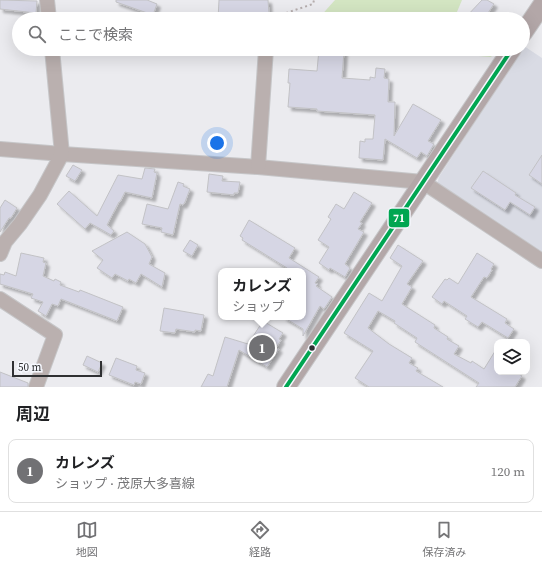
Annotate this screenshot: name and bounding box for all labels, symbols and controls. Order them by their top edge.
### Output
search box [12,12,530,56]
icon: search [26,23,48,45]
text: ここで検索 [58,24,133,45]
your location [207,133,227,153]
line badge: 71 [388,208,410,228]
text: 71 [393,211,405,226]
popup [218,268,306,320]
text: カレンズ [232,275,292,296]
text: ショップ [232,298,284,315]
pin: 1 [249,333,275,363]
map controls [494,339,530,375]
button: layers [494,339,530,375]
unlabelled marker [307,343,317,353]
scale bar [12,359,102,378]
text: 50 m [18,360,41,375]
text: 周辺 [16,402,50,426]
text: カレンズ [55,452,115,473]
text: 1 [26,463,34,480]
text: 120 m [491,463,525,480]
text: ショップ · 茂原大多喜線 [55,475,195,492]
tab: 地図 [76,519,98,560]
tab: 経路 [249,519,271,560]
tab: 保存済み [422,519,466,560]

